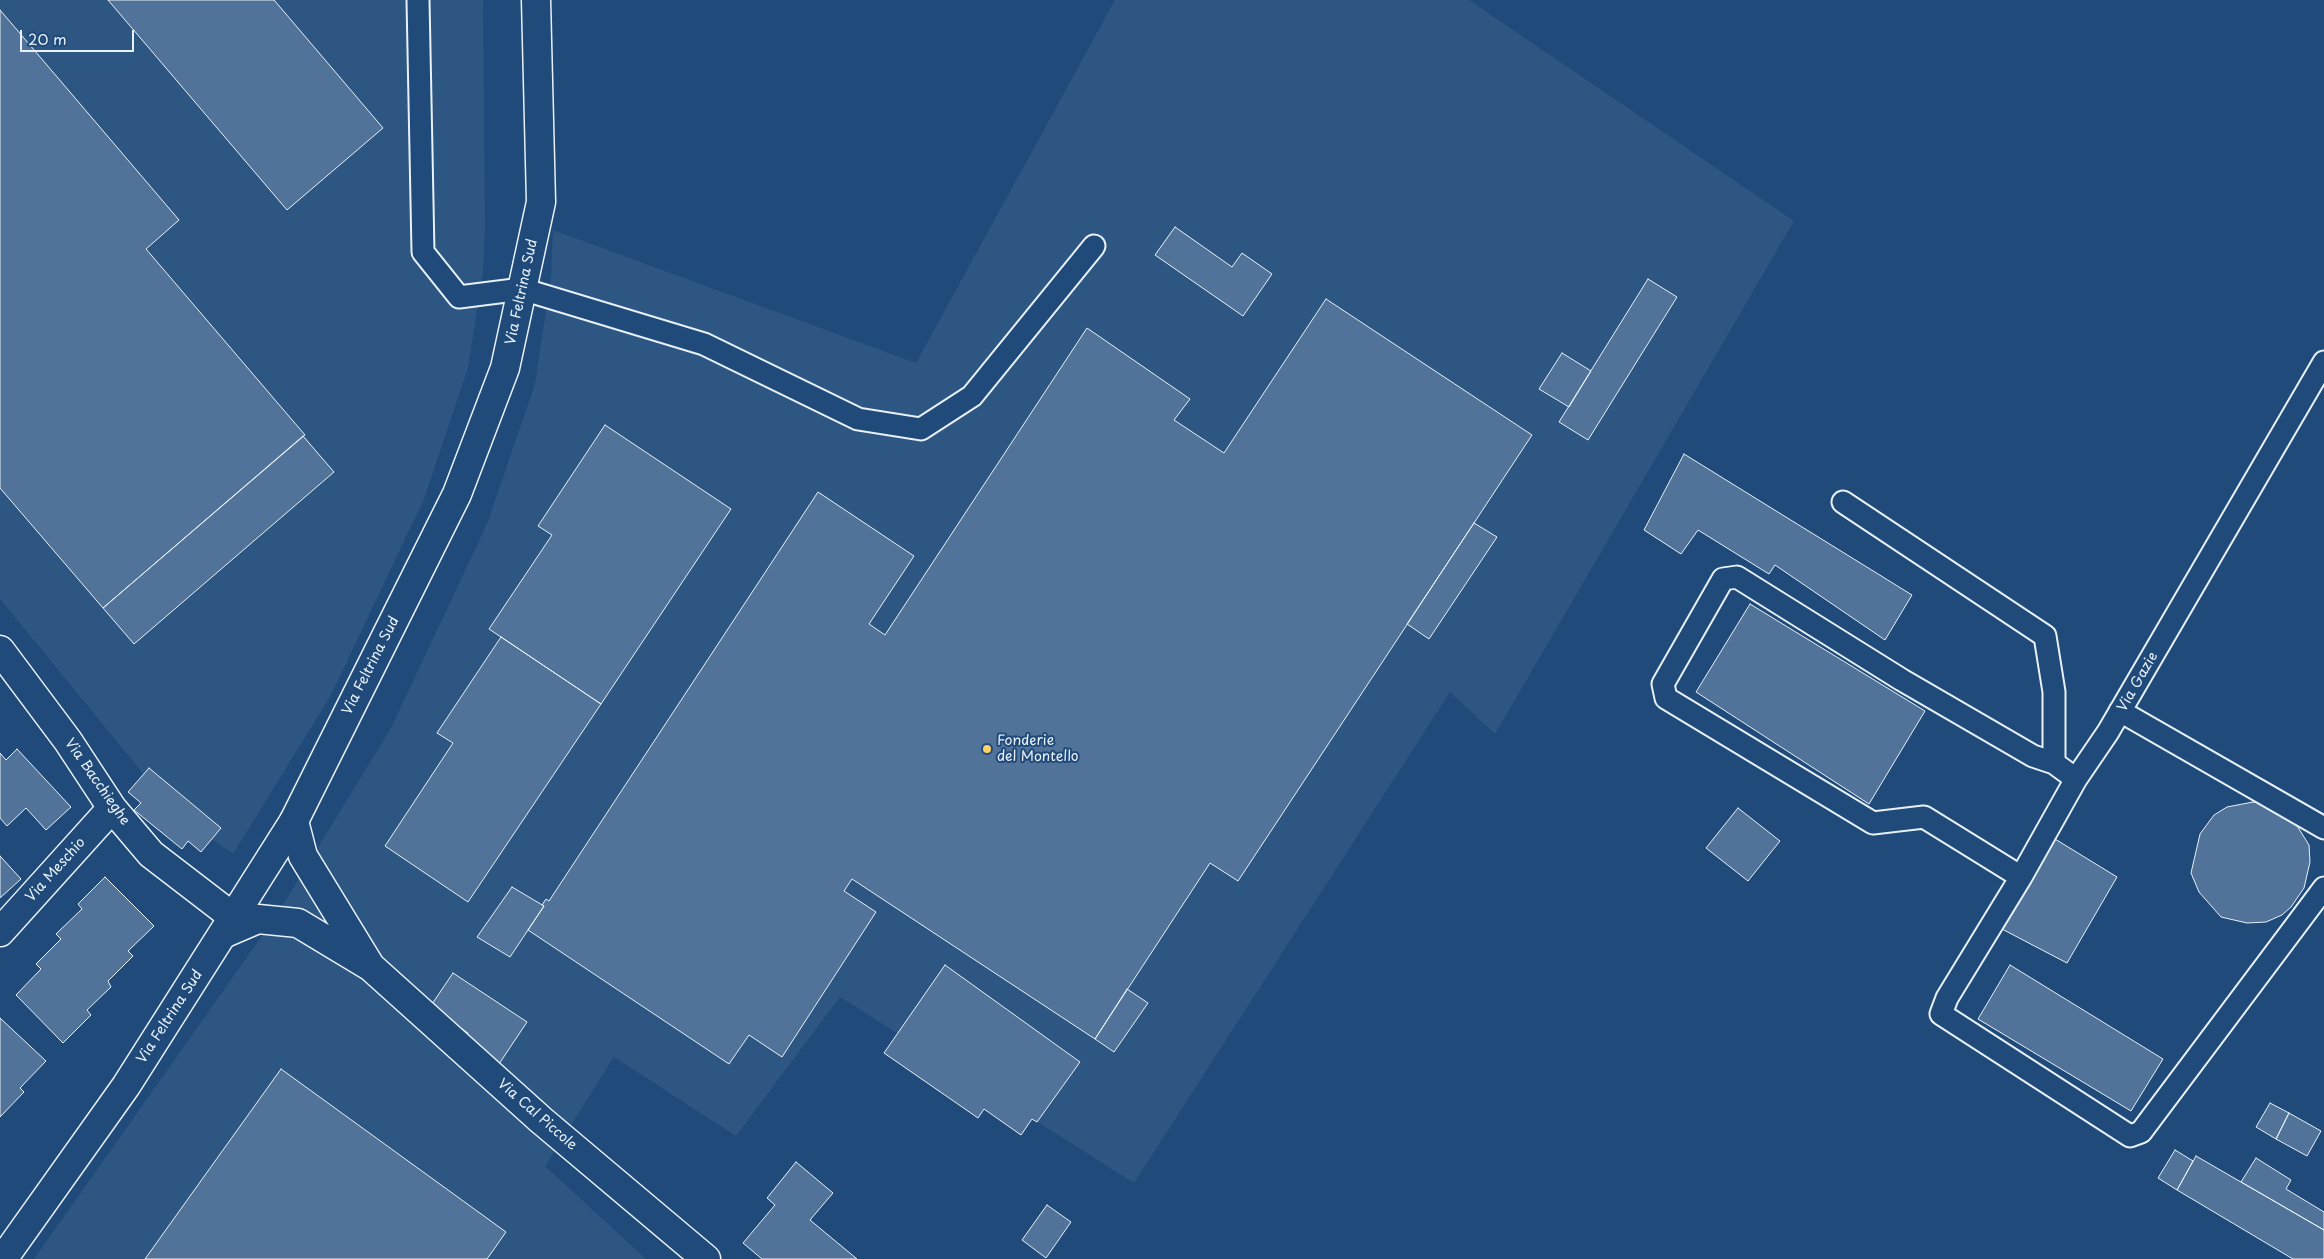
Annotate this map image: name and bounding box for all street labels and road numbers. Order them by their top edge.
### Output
street label: Via Feltrina Sud [503,238,541,346]
street label: Via Feltrina Sud [339,614,403,718]
street label: Via Gazie [2114,649,2162,715]
street label: Via Bacchieghe [61,735,133,829]
street label: Via Meschio [23,834,89,906]
street label: Via Feltrina Sud [134,967,206,1067]
street label: Via Cal Piccole [494,1076,580,1154]

